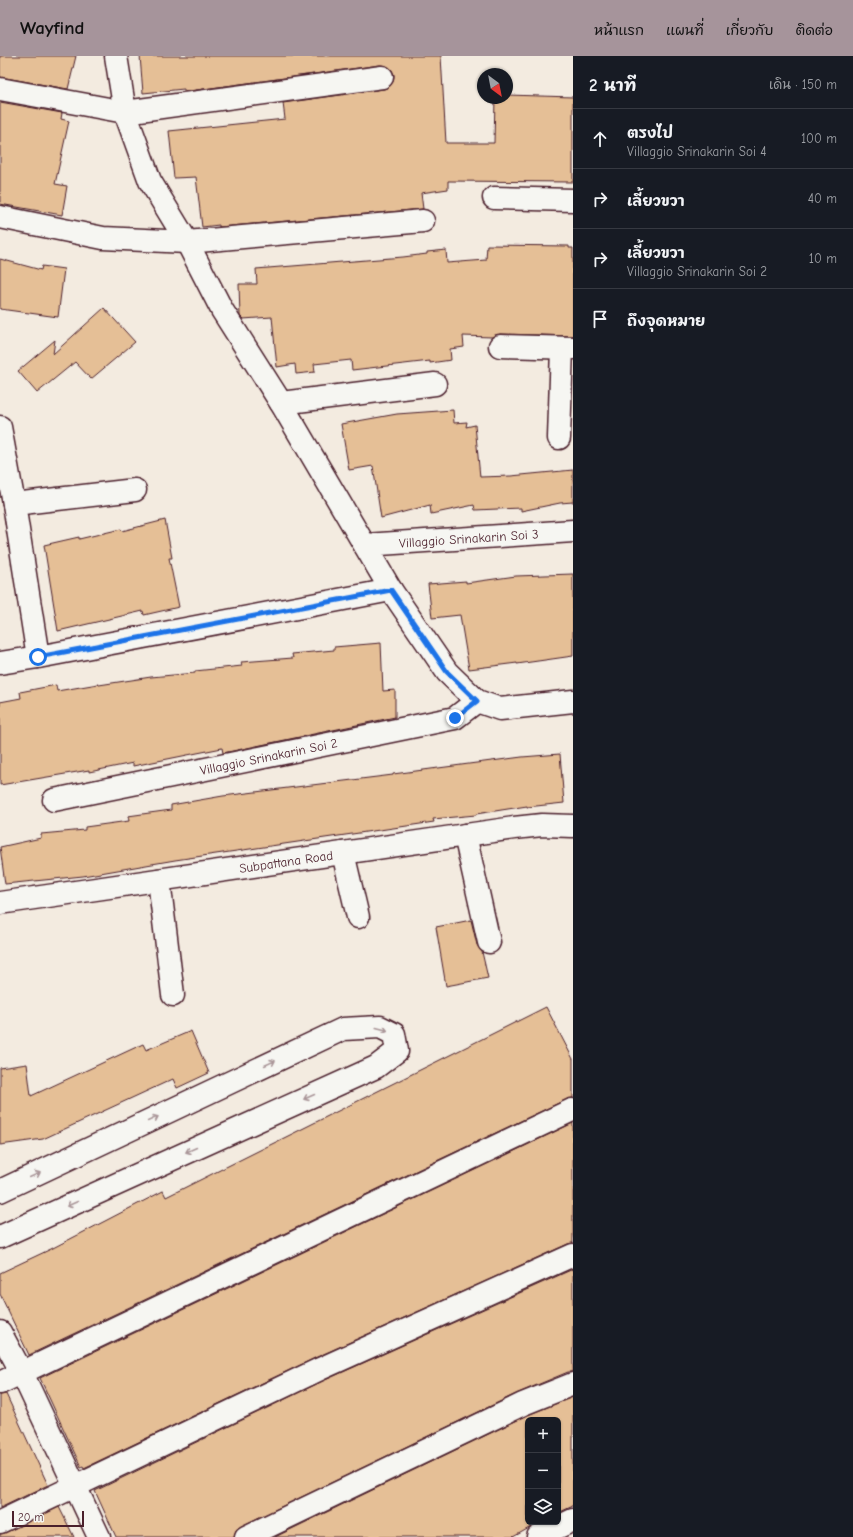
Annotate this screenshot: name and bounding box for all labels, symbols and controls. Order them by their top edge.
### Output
text: Wayfind [20,17,84,39]
text: หน้าแรก [594,22,644,39]
text: แผนที่ [666,22,704,39]
text: เกี่ยวกับ [726,22,773,39]
text: ติดต่อ [795,22,833,39]
north arrow [477,68,513,104]
text: 2 นาที [589,76,636,95]
text: เดิน · 150 m [769,77,837,92]
text: ตรงไป [627,124,673,142]
icon: ahead [589,128,611,150]
text: 100 m [801,131,837,146]
text: Villaggio Srinakarin Soi 4 [627,144,766,159]
icon: right [589,188,611,210]
text: 40 m [808,191,837,206]
text: เลี้ยวขวา [627,192,685,210]
text: เลี้ยวขวา [627,244,685,262]
icon: right [589,248,611,270]
text: 10 m [809,251,837,266]
text: Villaggio Srinakarin Soi 2 [627,264,767,279]
icon: arrive [589,308,611,330]
text: ถึงจุดหมาย [627,312,705,330]
street label: Villaggio Srinakarin Soi 3 [398,526,539,551]
route start [29,648,47,666]
route end [446,709,464,727]
street label: Villaggio Srinakarin Soi 2 [198,735,339,778]
street label: Subpattana Road [238,848,334,876]
one-way arrow [375,1026,388,1033]
one-way arrow [264,1059,276,1066]
one-way arrow [304,1094,316,1101]
one-way arrow [146,1115,158,1122]
one-way arrow [185,1147,197,1155]
one-way arrow [29,1171,41,1178]
one-way arrow [67,1201,79,1208]
map controls [525,1417,561,1525]
button: + [525,1417,561,1453]
button: − [525,1453,561,1489]
button: layers [525,1489,561,1525]
scale bar [12,1509,84,1528]
text: 20 m [18,1511,43,1524]

